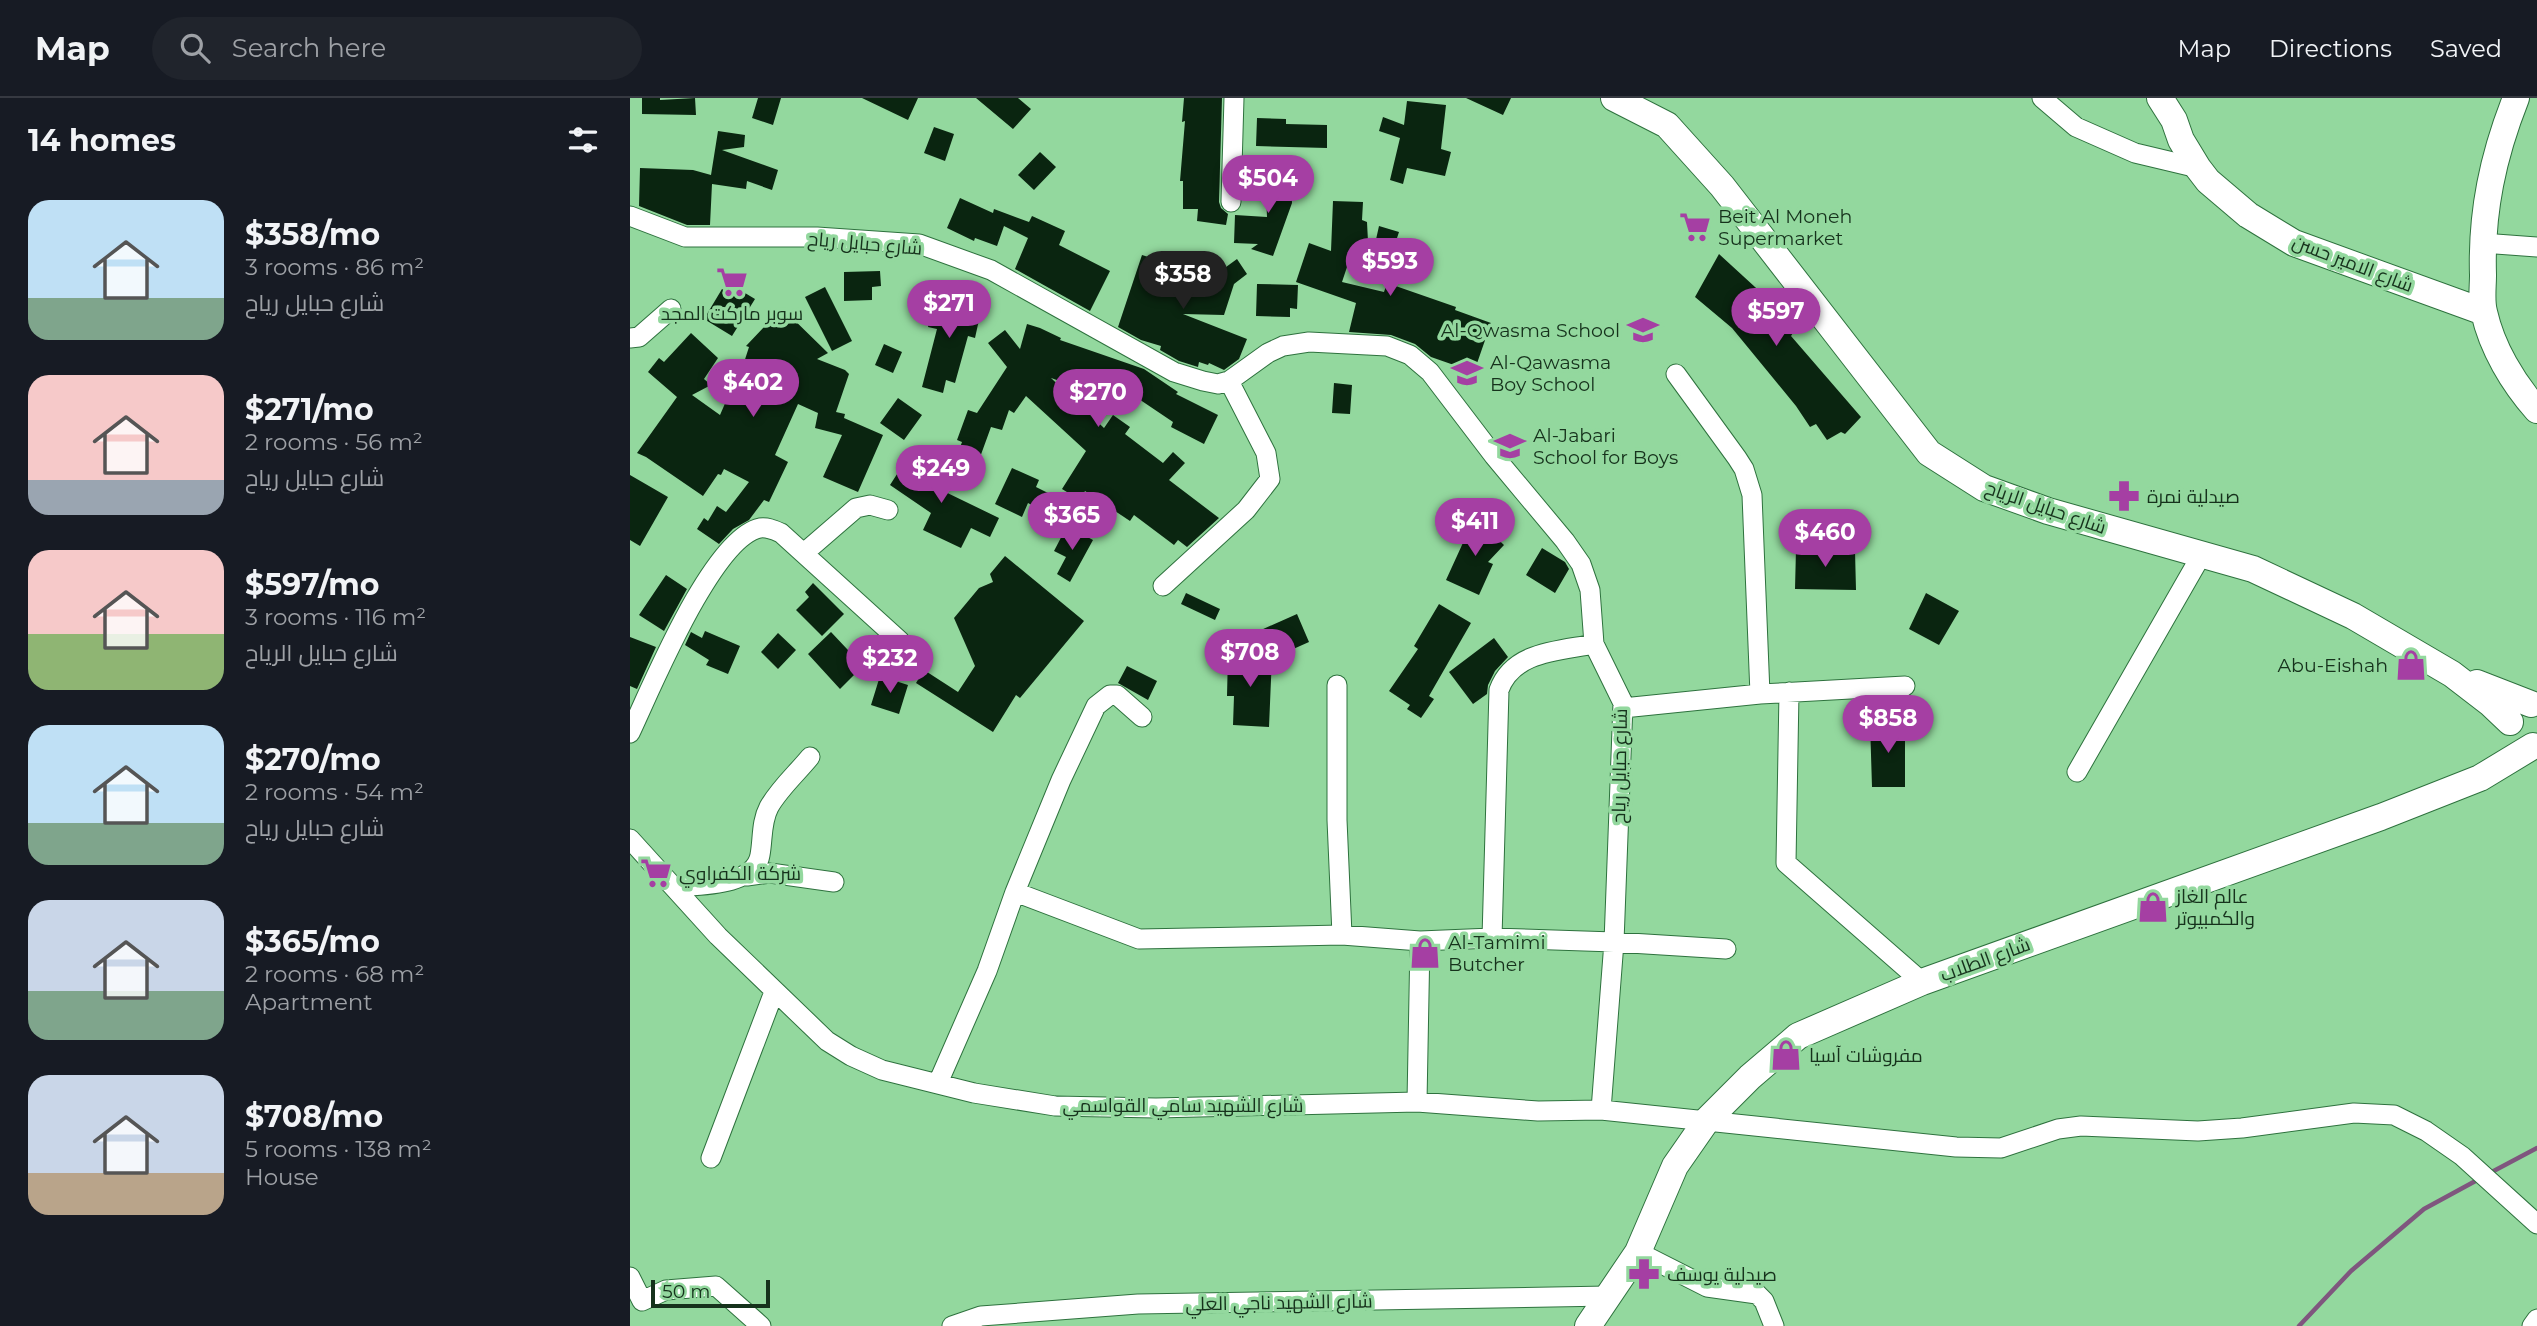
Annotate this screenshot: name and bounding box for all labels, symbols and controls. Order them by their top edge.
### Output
search box [152,17,642,80]
text: Map [35,28,110,68]
icon: search [176,29,214,67]
text: Search here [232,32,386,64]
text: Map [2178,34,2231,63]
text: Directions [2269,34,2392,63]
text: Saved [2430,34,2502,63]
icon: filters [564,121,602,159]
text: 14 homes [28,122,176,159]
pin: $504 [1227,156,1309,215]
text: $504 [1238,164,1298,192]
place label: Beit Al Moneh Supermarket [1718,205,1852,250]
supermarket icon: Beit Al Moneh Supermarket [1678,210,1712,244]
text: $358/mo [245,216,380,253]
street label: شارع حبايل رياح [806,227,923,262]
icon: home [84,228,168,312]
street label: شارع الامير حسن [2289,230,2416,299]
pin: $593 [1349,238,1431,298]
text: $593 [1362,247,1418,275]
pin: $358 [1142,252,1224,311]
text: 3 rooms · 86 m² [245,253,424,281]
text: $358 [1155,260,1211,288]
supermarket icon: سوبر ماركت المجد [715,265,749,299]
pin: $271 [908,280,990,340]
pin: $597 [1735,288,1817,348]
text: شارع حبايل رياح [245,289,384,317]
text: $271 [923,289,975,317]
text: $597 [1747,297,1805,325]
place label: سوبر ماركت المجد [661,302,803,325]
school or university icon: Al-Qwasma School [1626,313,1660,347]
place label: Al-Qwasma School [1441,319,1620,342]
place label: Al-Qawasma Boy School [1490,351,1611,396]
school or university icon: Al-Qawasma Boy School [1450,356,1484,390]
pin: $402 [712,360,794,419]
text: $402 [723,368,783,396]
pin: $270 [1057,370,1139,429]
text: $270 [1069,378,1127,406]
text: $271/mo [245,391,374,428]
icon: home [84,403,168,487]
place label: Al-Jabari School for Boys [1533,424,1678,469]
text: 2 rooms · 56 m² [245,428,423,456]
school or university icon: Al-Jabari School for Boys [1493,429,1527,463]
pin: $249 [900,446,982,505]
text: $249 [912,454,970,482]
text: شارع حبايل رياح [245,464,384,492]
street label: شارع حبايل الرياح [1982,476,2109,541]
pharmacy icon: صيدلية نمرة [2107,479,2141,513]
place label: صيدلية نمرة [2147,485,2240,508]
pin: $365 [1031,492,1113,552]
pin: $411 [1434,498,1516,558]
text: $365 [1044,501,1100,529]
text: $411 [1451,507,1499,535]
pin: $460 [1784,510,1866,569]
text: $460 [1794,518,1856,546]
text: $597/mo [245,566,380,603]
icon: home [84,578,168,662]
text: 3 rooms · 116 m² [245,603,426,631]
pin: $708 [1209,630,1291,689]
pin: $232 [849,636,931,695]
text: $708 [1220,638,1280,666]
text: شارع حبايل الرياح [245,639,398,667]
text: $232 [862,644,918,672]
shop icon: Abu-Eishah [2394,648,2428,682]
place label: Abu-Eishah [2277,654,2388,677]
pin: $858 [1847,696,1929,755]
text: $858 [1859,704,1917,732]
street label: شارع حبايل رياح [1607,708,1634,824]
text: $270/mo [245,741,381,778]
icon: home [84,753,168,837]
text: 2 rooms · 54 m² [245,778,424,806]
text: شارع حبايل رياح [245,814,384,842]
supermarket icon: شركة الكفراوي [639,856,673,890]
place label: شركة الكفراوي [679,862,801,888]
place label: عالم الغاز والكمبيوتر [2175,885,2255,930]
shop icon: عالم الغاز والكمبيوتر [2136,890,2170,924]
text: $365/mo [245,923,380,960]
icon: home [84,928,168,1012]
place label: Al-Tamimi Butcher [1448,931,1546,976]
street label: شارع الطلاب [1937,933,2034,988]
shop icon: Al-Tamimi Butcher [1408,936,1442,970]
text: 2 rooms · 68 m² [245,960,424,988]
text: Apartment [245,988,373,1016]
shop icon: مفروشات آسيا [1769,1038,1803,1072]
place label: مفروشات آسيا [1809,1044,1923,1067]
street label: شارع الشهيد سامي القواسمي [1063,1094,1303,1120]
text: $708/mo [245,1098,383,1135]
icon: home [84,1103,168,1187]
text: 5 rooms · 138 m² [245,1135,432,1163]
text: House [245,1163,319,1191]
pharmacy icon: صيدلية يوسف [1627,1257,1661,1291]
place label: صيدلية يوسف [1667,1263,1777,1286]
scale bar [651,1277,770,1309]
text: 50 m [662,1280,710,1303]
street label: شارع الشهيد ناجي العلي [1185,1289,1373,1319]

